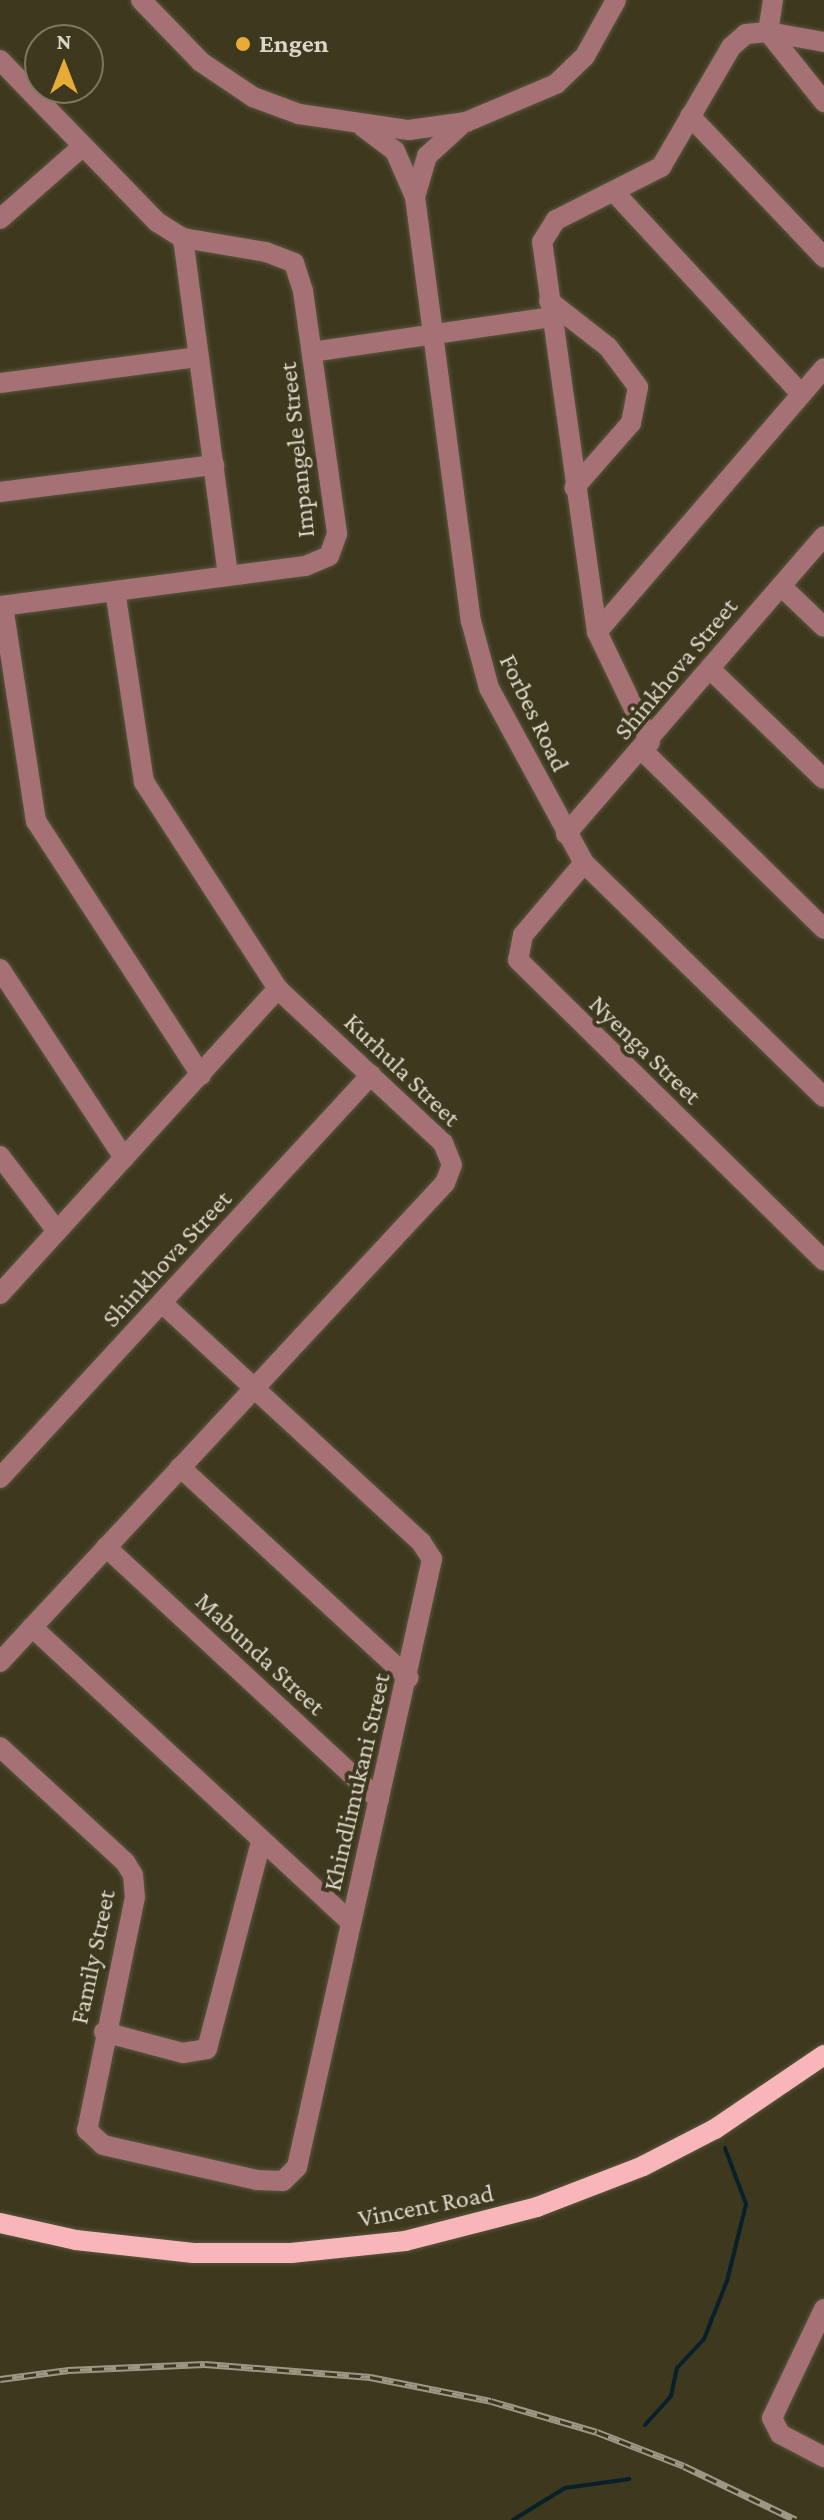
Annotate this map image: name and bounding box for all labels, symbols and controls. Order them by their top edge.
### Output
north arrow [24,24,104,104]
place label: Engen [259,28,329,60]
text: N [57,29,72,54]
marker: Engen [234,35,252,53]
street label: Impangele Street [272,361,322,539]
street label: Shinkhova Street [608,592,744,746]
street label: Forbes Road [492,649,576,777]
street label: Nyenga Street [582,989,708,1111]
street label: Kurhula Street [337,1007,467,1133]
street label: Shinkhova Street [96,1184,238,1334]
street label: Mabunda Street [189,1586,331,1722]
street label: Khindlimukani Street [317,1670,397,1894]
street label: Family Street [64,1887,122,2027]
street label: Vincent Road [356,2178,496,2234]

